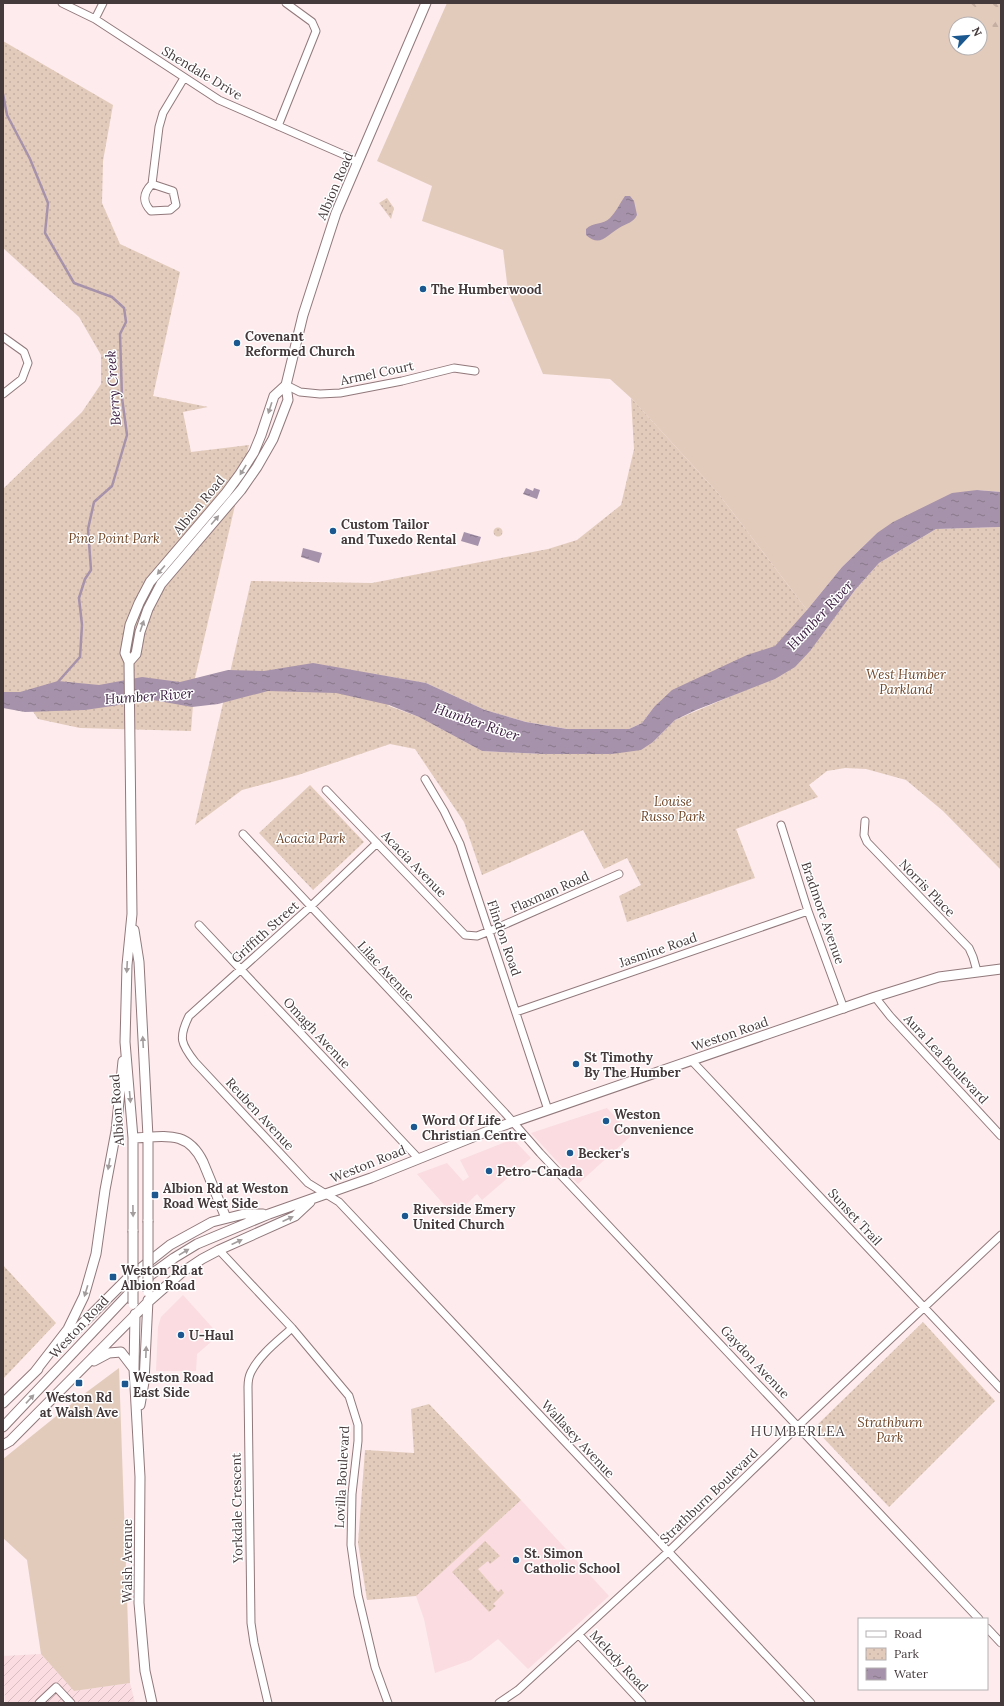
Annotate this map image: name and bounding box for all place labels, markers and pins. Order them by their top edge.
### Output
place label: The Humberwood [431,281,542,298]
marker: The Humberwood [418,284,428,294]
place label: Covenant Reformed Church [245,328,355,360]
marker: Covenant Reformed Church [232,338,242,348]
place label: Custom Tailor and Tuxedo Rental [341,516,456,548]
marker: Custom Tailor and Tuxedo Rental [328,526,338,536]
place label: St Timothy By The Humber [584,1049,682,1081]
marker: St Timothy By The Humber [571,1059,581,1069]
place label: Weston Convenience [614,1106,694,1138]
place label: Word Of Life Christian Centre [422,1112,527,1144]
marker: Weston Convenience [601,1116,611,1126]
marker: Word Of Life Christian Centre [409,1122,419,1132]
place label: Becker's [578,1145,630,1162]
marker: Becker's [565,1148,575,1158]
place label: Petro-Canada [497,1163,583,1180]
marker: Petro-Canada [484,1166,494,1176]
place label: Albion Rd at Weston Road West Side [163,1180,289,1212]
marker: Albion Rd at Weston Road West Side [150,1190,160,1200]
place label: Riverside Emery United Church [413,1201,516,1233]
marker: Riverside Emery United Church [400,1211,410,1221]
place label: Weston Rd at Albion Road [121,1262,204,1294]
marker: Weston Rd at Albion Road [108,1272,118,1282]
place label: U-Haul [189,1327,234,1344]
marker: U-Haul [176,1330,186,1340]
place label: Weston Road East Side [133,1369,214,1401]
marker: Weston Rd at Walsh Ave [74,1378,84,1388]
marker: Weston Road East Side [120,1379,130,1389]
place label: Weston Rd at Walsh Ave [40,1389,118,1421]
place label: St. Simon Catholic School [524,1545,620,1577]
marker: St. Simon Catholic School [511,1555,521,1565]

